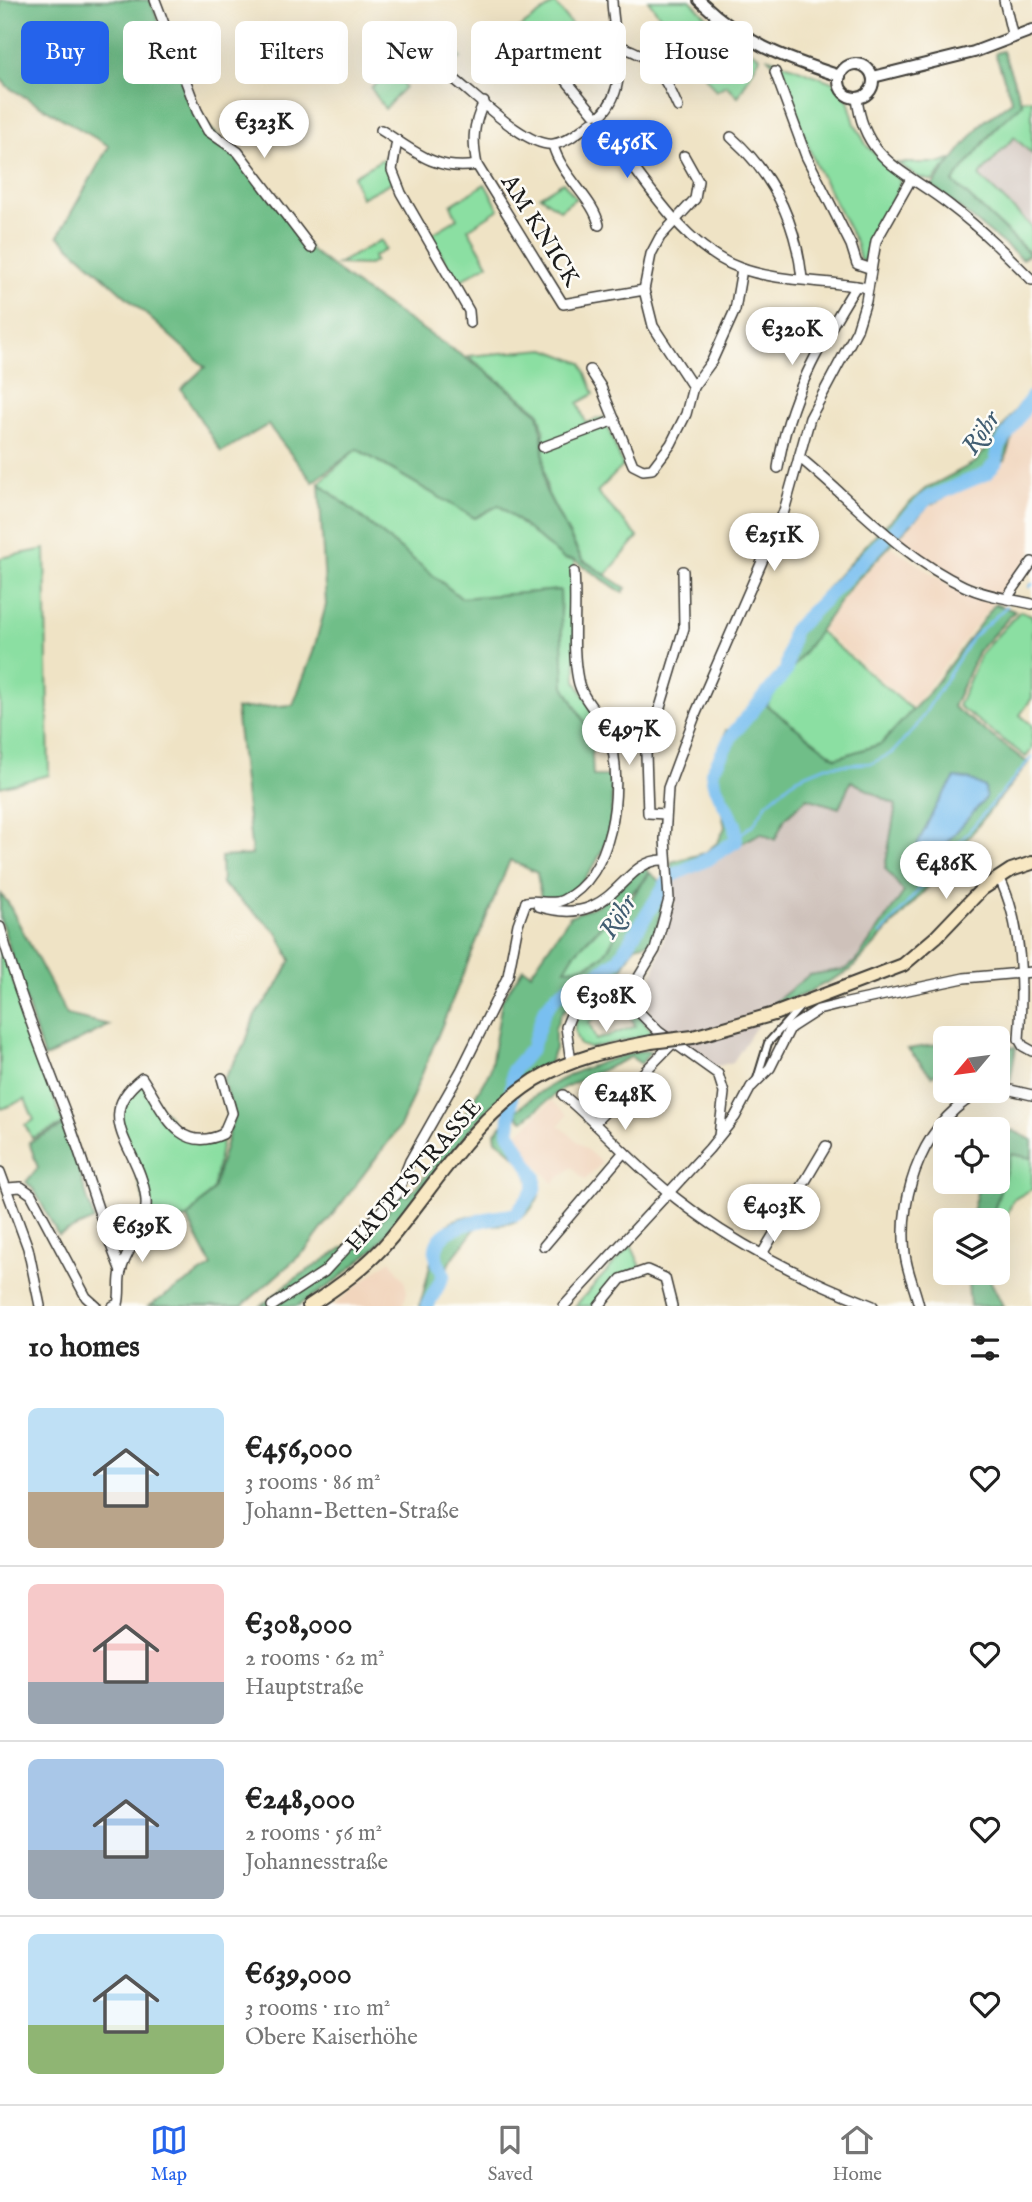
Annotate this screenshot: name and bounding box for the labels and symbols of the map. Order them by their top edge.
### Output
pin: €323K [215,100,313,160]
pin: €456K [578,120,676,180]
street label: AM KNICK [492,168,587,293]
pin: €320K [743,308,841,367]
water label: Röhr [955,404,1008,461]
pin: €251K [725,514,823,573]
pin: €497K [580,708,678,767]
pin: €486K [897,842,995,901]
water label: Röhr [592,888,645,945]
pin: €308K [557,974,655,1034]
north arrow [933,1026,1010,1102]
pin: €248K [576,1072,674,1132]
street label: HAUPTSTRASSE [339,1093,489,1259]
pin: €403K [725,1184,823,1244]
pin: €639K [93,1204,191,1264]

